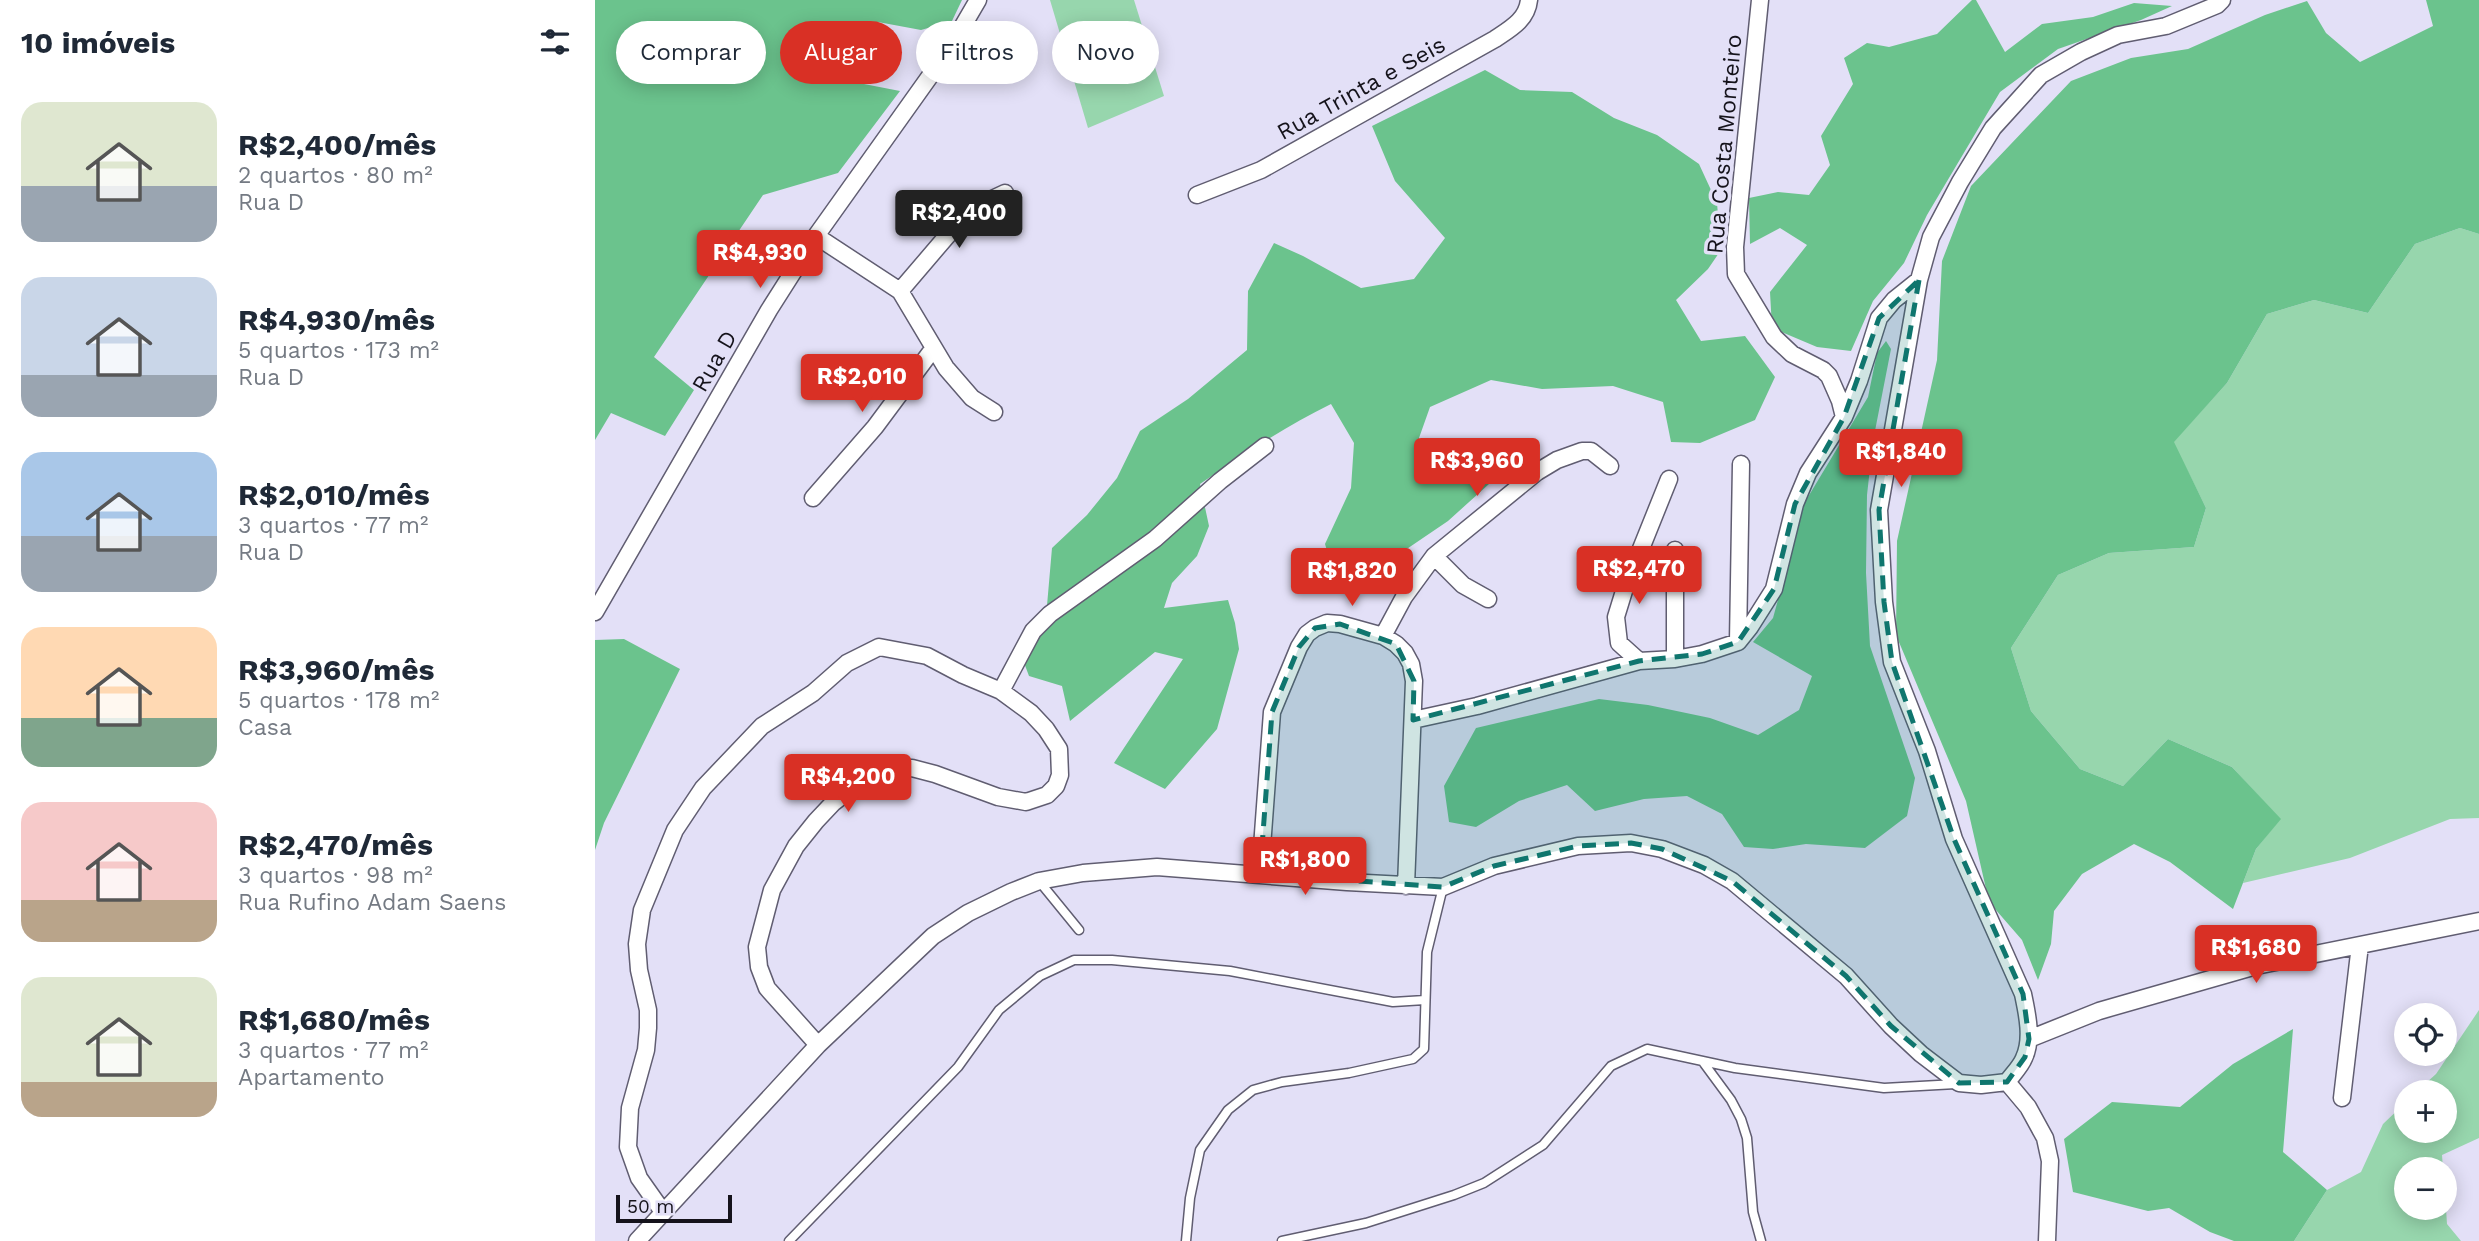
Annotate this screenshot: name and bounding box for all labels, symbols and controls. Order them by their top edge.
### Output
chip: Comprar [616,21,766,84]
chip: Alugar [780,21,902,84]
chip: Filtros [916,21,1038,84]
chip: Novo [1052,21,1159,84]
icon: filters [536,23,574,61]
text: 10 imóveis [21,25,175,60]
street label: Rua Trinta e Seis [1272,31,1450,146]
street label: Rua Costa Monteiro [1701,33,1748,255]
text: R$2,400/mês [238,127,436,162]
icon: home [77,130,161,214]
text: 2 quartos · 80 m² [238,162,433,189]
text: Rua D [238,189,304,216]
pin: R$2,400 [894,190,1024,250]
text: R$2,400 [911,199,1007,226]
pin: R$4,930 [695,230,825,290]
text: R$4,930 [713,239,807,266]
text: R$4,930/mês [238,302,435,337]
icon: home [77,305,161,389]
street label: Rua D [686,326,743,397]
text: 5 quartos · 173 m² [238,337,439,364]
pin: R$2,010 [797,354,927,414]
text: R$2,010 [817,363,907,390]
text: Rua D [238,364,304,391]
pin: R$1,840 [1836,430,1966,489]
pin: R$3,960 [1412,438,1542,498]
text: R$1,840 [1855,438,1947,465]
text: R$3,960 [1430,447,1524,474]
text: R$2,010/mês [238,477,430,512]
icon: home [77,480,161,564]
text: 3 quartos · 77 m² [238,512,428,539]
text: Rua D [238,539,304,566]
pin: R$2,470 [1574,546,1704,606]
pin: R$1,820 [1287,548,1417,608]
text: R$2,470 [1593,555,1685,582]
text: R$1,820 [1307,557,1397,584]
text: R$3,960/mês [238,652,435,687]
icon: home [77,655,161,739]
text: 5 quartos · 178 m² [238,687,439,714]
text: Casa [238,714,292,741]
pin: R$4,200 [783,754,913,814]
text: R$4,200 [800,763,896,790]
text: R$2,470/mês [238,827,433,862]
icon: home [77,830,161,914]
pin: R$1,800 [1240,838,1370,897]
text: R$1,800 [1259,846,1351,873]
text: 3 quartos · 98 m² [238,862,433,889]
text: Rua Rufino Adam Saens [238,889,506,916]
pin: R$1,680 [2191,926,2321,985]
text: R$1,680 [2211,934,2301,961]
text: R$1,680/mês [238,1002,430,1037]
map controls [2394,1003,2457,1220]
button: locate [2394,1003,2457,1066]
icon: home [77,1005,161,1089]
text: 3 quartos · 77 m² [238,1037,428,1064]
text: Apartamento [238,1064,385,1091]
button: + [2394,1080,2457,1143]
button: − [2394,1157,2457,1220]
scale bar [616,1192,731,1224]
text: 50 m [627,1195,674,1218]

